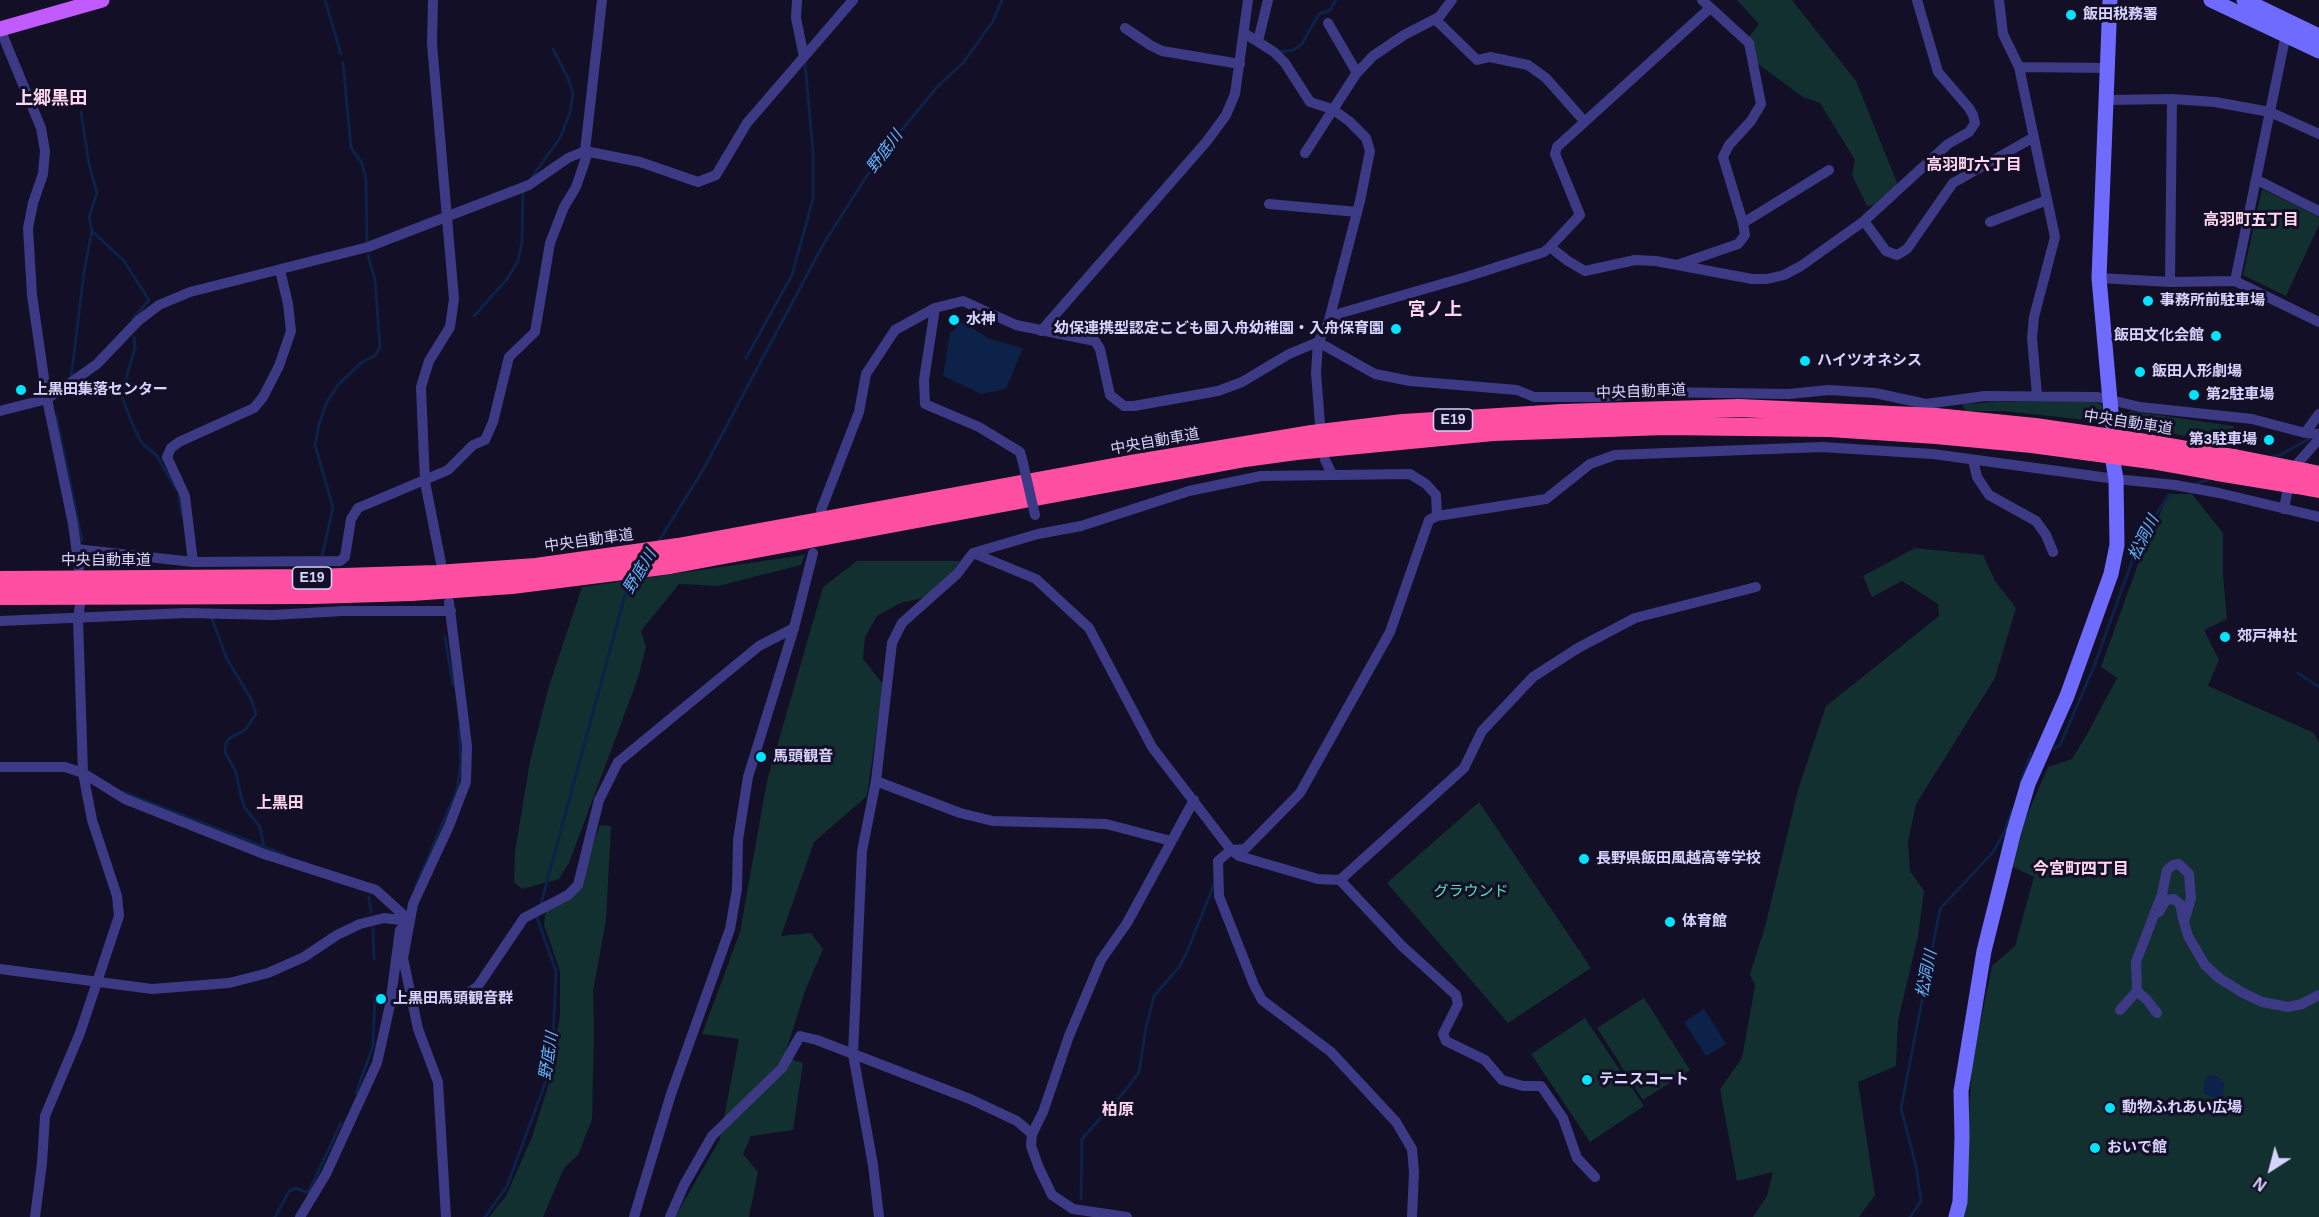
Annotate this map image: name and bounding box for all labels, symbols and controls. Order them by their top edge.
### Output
place label: 飯田税務署 [2083,6,2158,24]
marker: 飯田税務署 [2064,8,2078,22]
district label: 上郷黒田 [15,88,87,110]
water label: 野底川 [863,127,907,177]
district label: 高羽町六丁目 [1926,156,2022,176]
district label: 高羽町五丁目 [2203,211,2299,231]
place label: 事務所前駐車場 [2160,292,2265,310]
marker: 事務所前駐車場 [2141,294,2155,308]
district label: 宮ノ上 [1408,299,1462,321]
place label: 水神 [966,311,996,329]
marker: 水神 [947,313,961,327]
place label: 幼保連携型認定こども園入舟幼稚園・入舟保育園 [1054,320,1384,338]
marker: 幼保連携型認定こども園入舟幼稚園・入舟保育園 [1389,322,1403,336]
place label: 飯田文化会館 [2114,327,2204,345]
marker: 飯田文化会館 [2209,329,2223,343]
place label: ハイツオネシス [1817,352,1922,370]
marker: ハイツオネシス [1798,354,1812,368]
place label: 飯田人形劇場 [2152,363,2242,381]
marker: 飯田人形劇場 [2133,365,2147,379]
place label: 上黒田集落センター [33,381,168,399]
street label: 中央自動車道 [1596,381,1686,403]
marker: 上黒田集落センター [14,383,28,397]
place label: 第2駐車場 [2206,386,2274,404]
marker: 第2駐車場 [2187,388,2201,402]
street label: 中央自動車道 [2082,407,2174,439]
road number: E19 [1434,409,1472,431]
street label: 中央自動車道 [1109,425,1201,459]
place label: 第3駐車場 [2189,431,2257,449]
marker: 第3駐車場 [2262,433,2276,447]
water label: 松洞川 [2125,512,2163,564]
street label: 中央自動車道 [543,526,635,556]
water label: 野底川 [619,546,661,598]
street label: 中央自動車道 [61,552,151,570]
road number: E19 [292,567,332,589]
place label: 郊戸神社 [2237,628,2297,646]
marker: 郊戸神社 [2218,630,2232,644]
place label: 馬頭観音 [773,748,833,766]
marker: 馬頭観音 [754,750,768,764]
district label: 上黒田 [256,794,304,814]
place label: 長野県飯田風越高等学校 [1596,850,1761,868]
marker: 長野県飯田風越高等学校 [1577,852,1591,866]
district label: 今宮町四丁目 [2033,860,2129,880]
park label: グラウンド [1434,883,1508,901]
place label: 体育館 [1682,913,1727,931]
marker: 体育館 [1663,915,1677,929]
water label: 松洞川 [1913,949,1941,999]
place label: 上黒田馬頭観音群 [393,990,513,1008]
marker: 上黒田馬頭観音群 [374,992,388,1006]
water label: 野底川 [536,1031,562,1081]
place label: テニスコート [1599,1071,1689,1089]
marker: テニスコート [1580,1073,1594,1087]
place label: 動物ふれあい広場 [2122,1099,2242,1117]
district label: 柏原 [1102,1101,1134,1121]
marker: 動物ふれあい広場 [2103,1101,2117,1115]
place label: おいで館 [2107,1139,2167,1157]
north arrow [2241,1139,2301,1199]
marker: おいで館 [2088,1141,2102,1155]
text: N [2250,1174,2270,1194]

